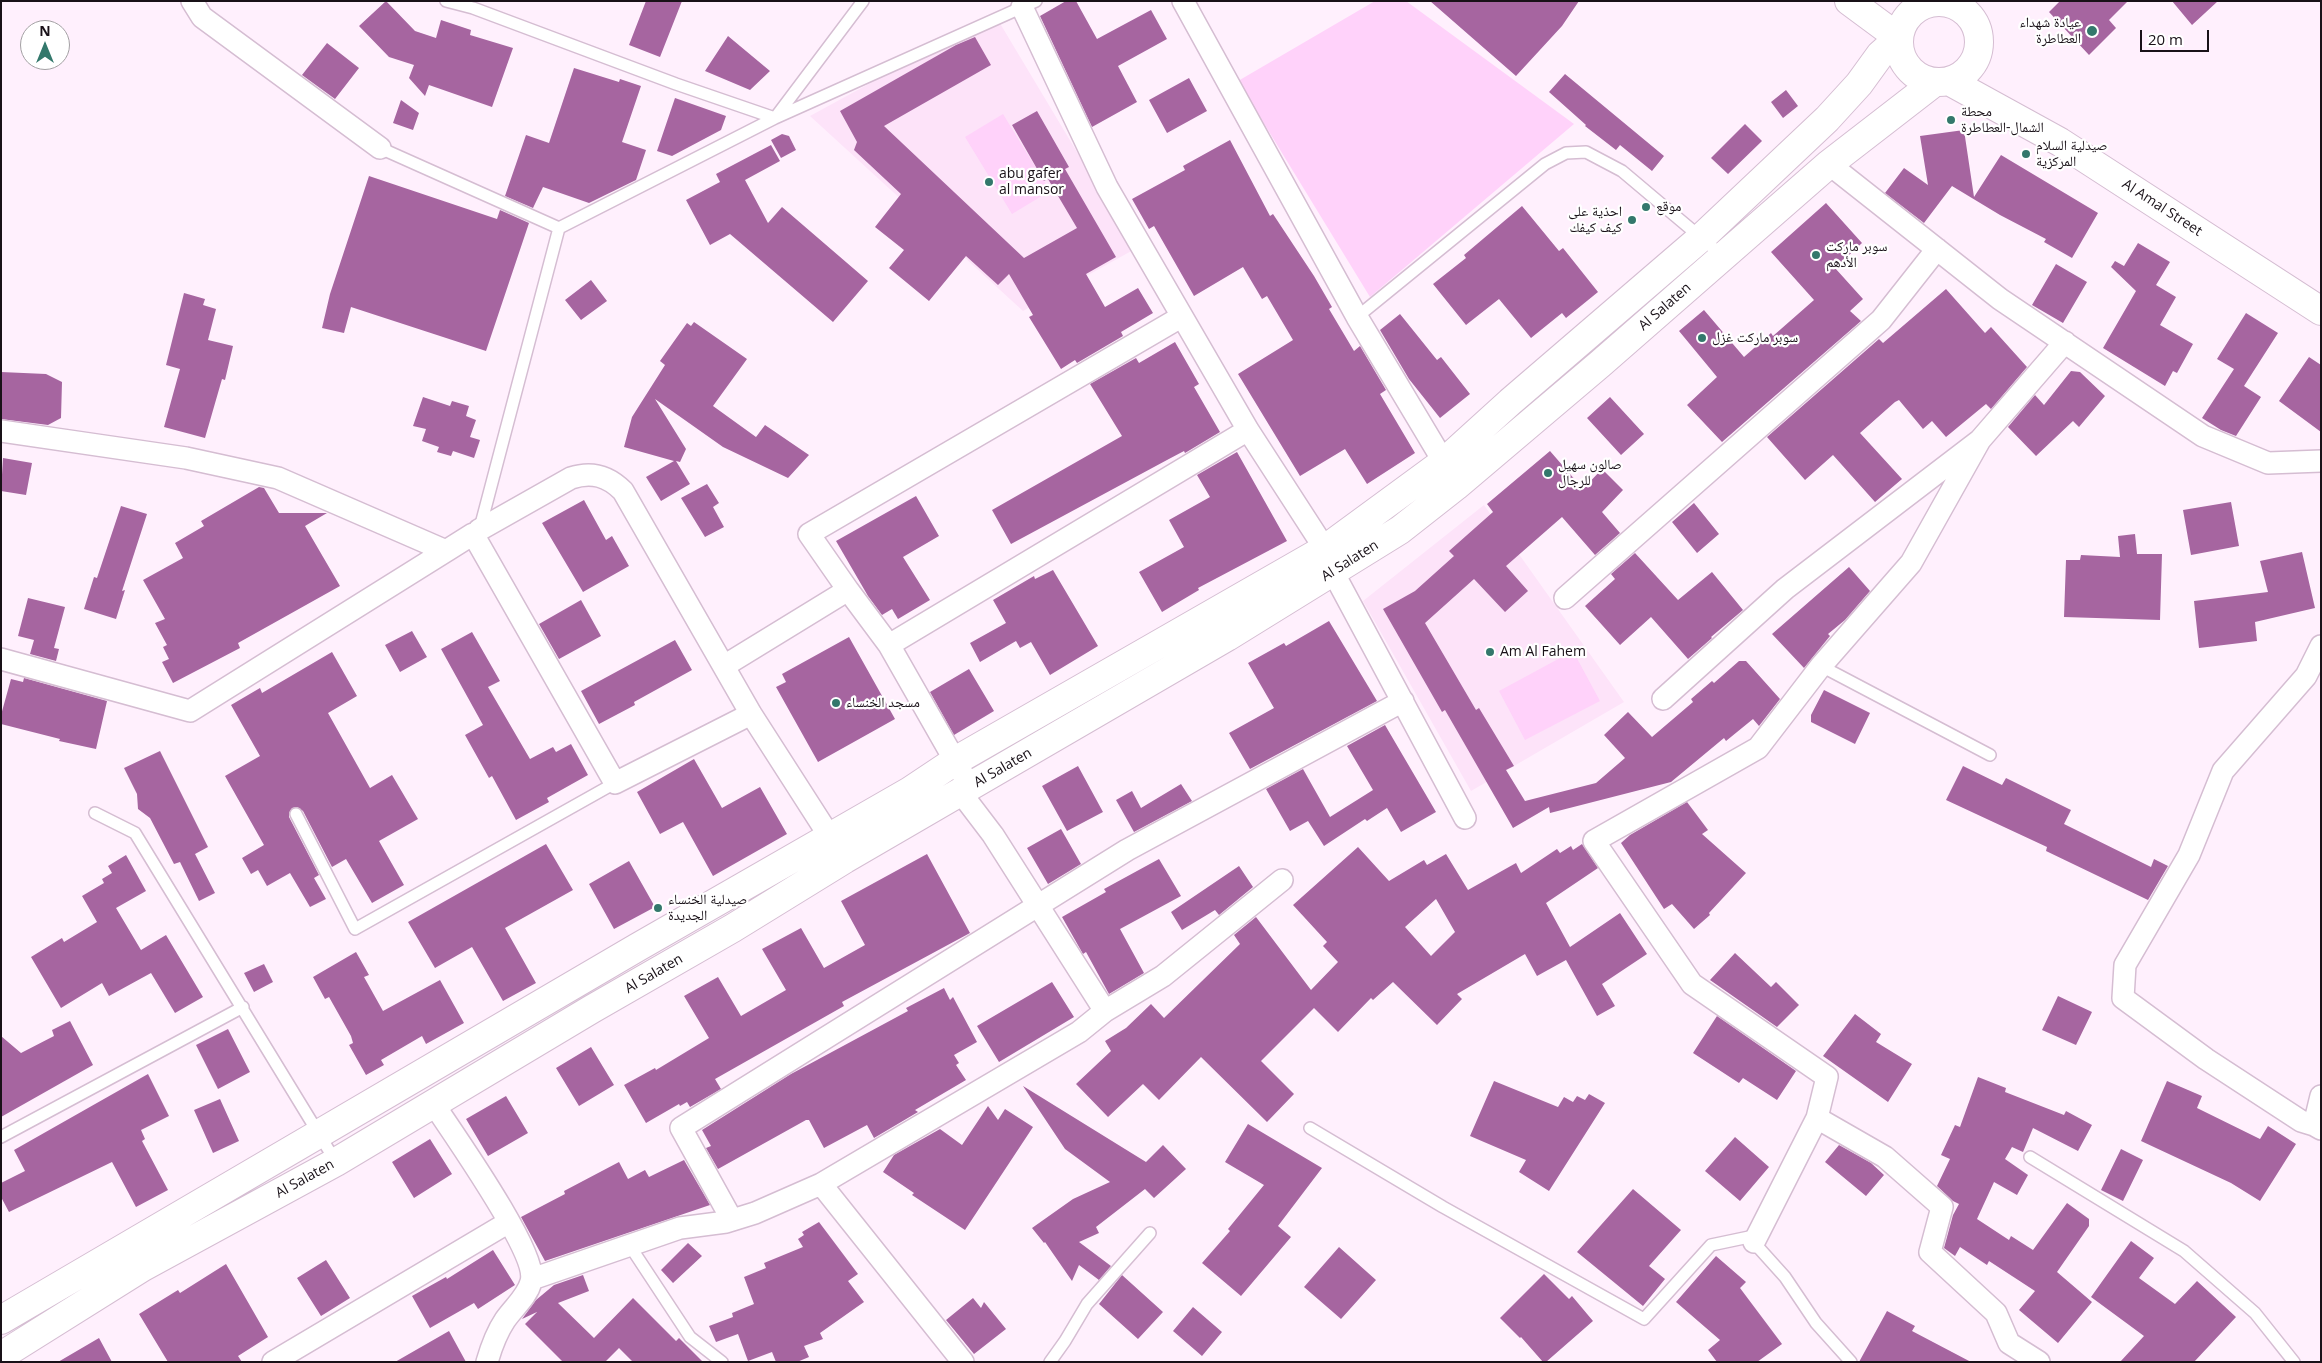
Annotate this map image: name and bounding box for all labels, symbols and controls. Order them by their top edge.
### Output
place label: عيادة شهداء العطاطرة [2020,15,2081,48]
north arrow [20,20,70,70]
scale bar [2142,20,2211,52]
text: N [39,21,51,40]
marker: عيادة شهداء العطاطرة [2085,24,2099,38]
text: 20 m [2148,29,2183,49]
place label: محطة الشمال-العطاطرة [1961,104,2044,136]
marker: محطة الشمال-العطاطرة [1945,114,1957,126]
place label: صيدلية السلام المركزية [2036,138,2108,170]
marker: صيدلية السلام المركزية [2020,148,2032,160]
place label: abu gafer al mansor [999,166,1064,198]
marker: abu gafer al mansor [983,176,995,188]
street label: Al Amal Street [2119,176,2205,240]
place label: موقع [1656,199,1681,215]
marker: موقع [1640,201,1652,213]
place label: احذية على كيف كيفك [1568,204,1622,236]
marker: احذية على كيف كيفك [1626,214,1638,226]
place label: سوبر ماركت الأدهم [1826,239,1887,272]
marker: سوبر ماركت الأدهم [1810,249,1822,261]
street label: Al Salaten [1635,280,1695,334]
place label: سوبر ماركت غزل [1712,330,1798,346]
marker: سوبر ماركت غزل [1696,332,1708,344]
place label: صالون سهيل للرجال [1558,457,1622,490]
marker: صالون سهيل للرجال [1542,467,1554,479]
street label: Al Salaten [1318,537,1382,585]
place label: Am Al Fahem [1500,644,1586,660]
marker: Am Al Fahem [1484,646,1496,658]
place label: مسجد الخنساء [846,695,920,711]
marker: مسجد الخنساء [830,697,842,709]
street label: Al Salaten [971,745,1035,791]
place label: صيدلية الخنساء الجديدة [668,892,747,924]
marker: صيدلية الخنساء الجديدة [652,902,664,914]
street label: Al Salaten [622,951,686,997]
street label: Al Salaten [273,1156,337,1202]

